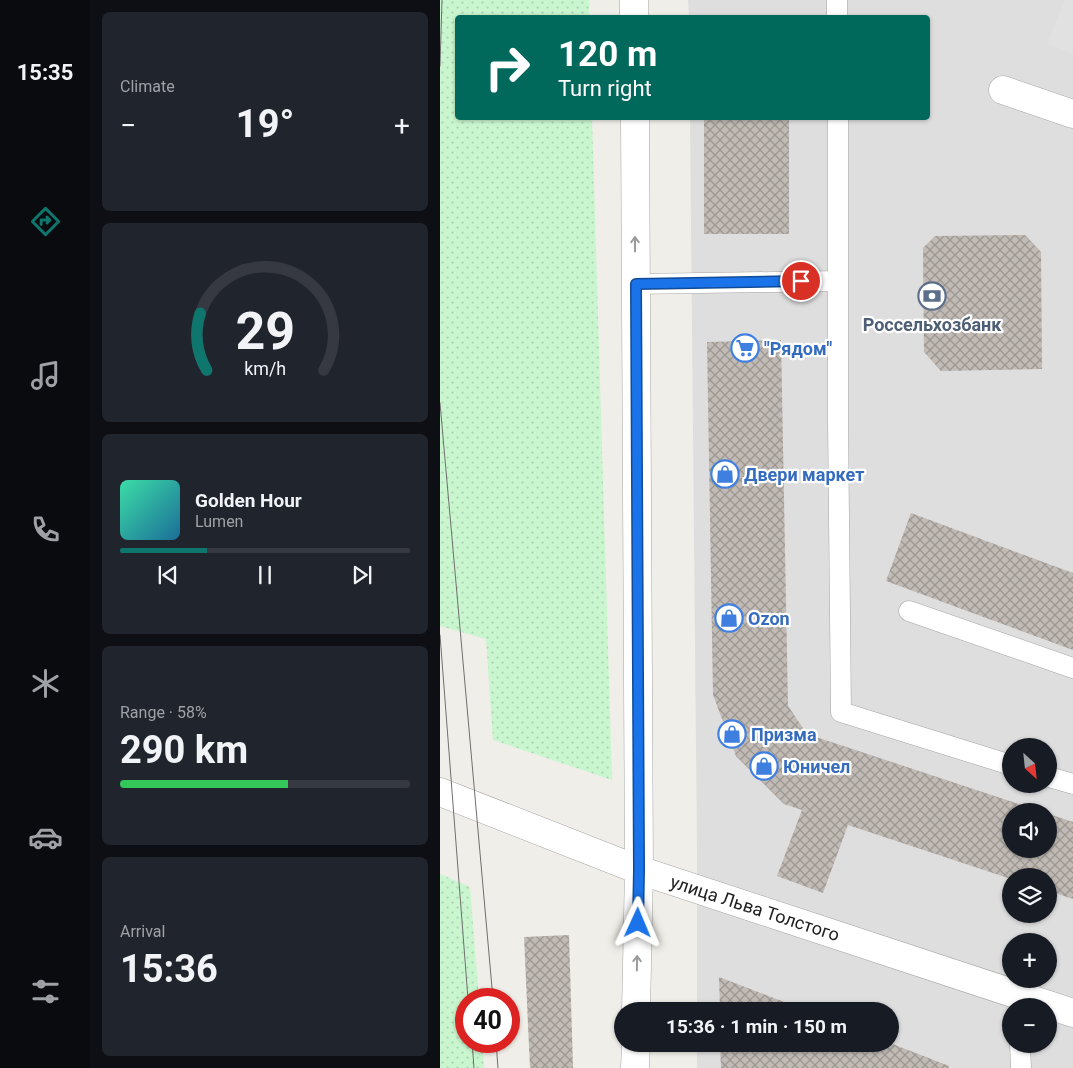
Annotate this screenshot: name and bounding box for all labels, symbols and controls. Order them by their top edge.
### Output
text: 120 m [558,34,657,75]
icon: right [475,35,540,100]
text: 15:35 [17,60,73,85]
text: Turn right [558,76,652,101]
text: Climate [120,77,175,96]
text: 19° [236,102,294,146]
text: − [120,109,136,142]
text: + [394,109,410,142]
icon: directions [28,204,63,239]
one-way arrow [631,236,640,252]
pin [780,260,822,302]
icon: arrive [787,267,815,295]
bank icon: Россельхозбанк [917,281,947,311]
text: 29 [235,301,295,362]
place label: Россельхозбанк [863,314,1002,335]
supermarket icon: "Рядом" [730,333,760,363]
place label: "Рядом" [764,338,833,359]
icon: music [28,358,63,393]
text: km/h [244,358,286,379]
shop icon: Двери маркет [710,459,740,489]
place label: Двери маркет [744,464,864,485]
text: Golden Hour [195,489,302,512]
icon: phone [28,512,63,547]
text: Lumen [195,512,243,531]
icon: previous [154,561,182,589]
icon: pause [251,561,279,589]
icon: next [348,561,376,589]
shop icon: Ozon [714,603,744,633]
place label: Ozon [748,608,790,629]
icon: climate [28,666,63,701]
text: Range · 58% [120,703,207,722]
shop icon: Призма [717,719,747,749]
place label: Призма [751,724,817,745]
text: 290 km [120,728,248,772]
north arrow [1002,738,1058,792]
map controls [1002,738,1057,1053]
shop icon: Юничел [749,751,779,781]
place label: Юничел [783,756,850,777]
button: sound [1002,803,1057,858]
icon: car [28,820,63,855]
button: layers [1002,868,1057,923]
street label: улица Льва Толстого [668,871,842,945]
position arrow [611,896,663,948]
text: Arrival [120,922,165,941]
button: + [1002,933,1057,988]
text: 15:36 [120,947,218,991]
one-way arrow [632,955,642,971]
icon: filters [28,974,63,1009]
speed limit sign: 40 [455,988,520,1053]
button: − [1002,998,1057,1053]
text: 15:36 · 1 min · 150 m [666,1015,847,1038]

